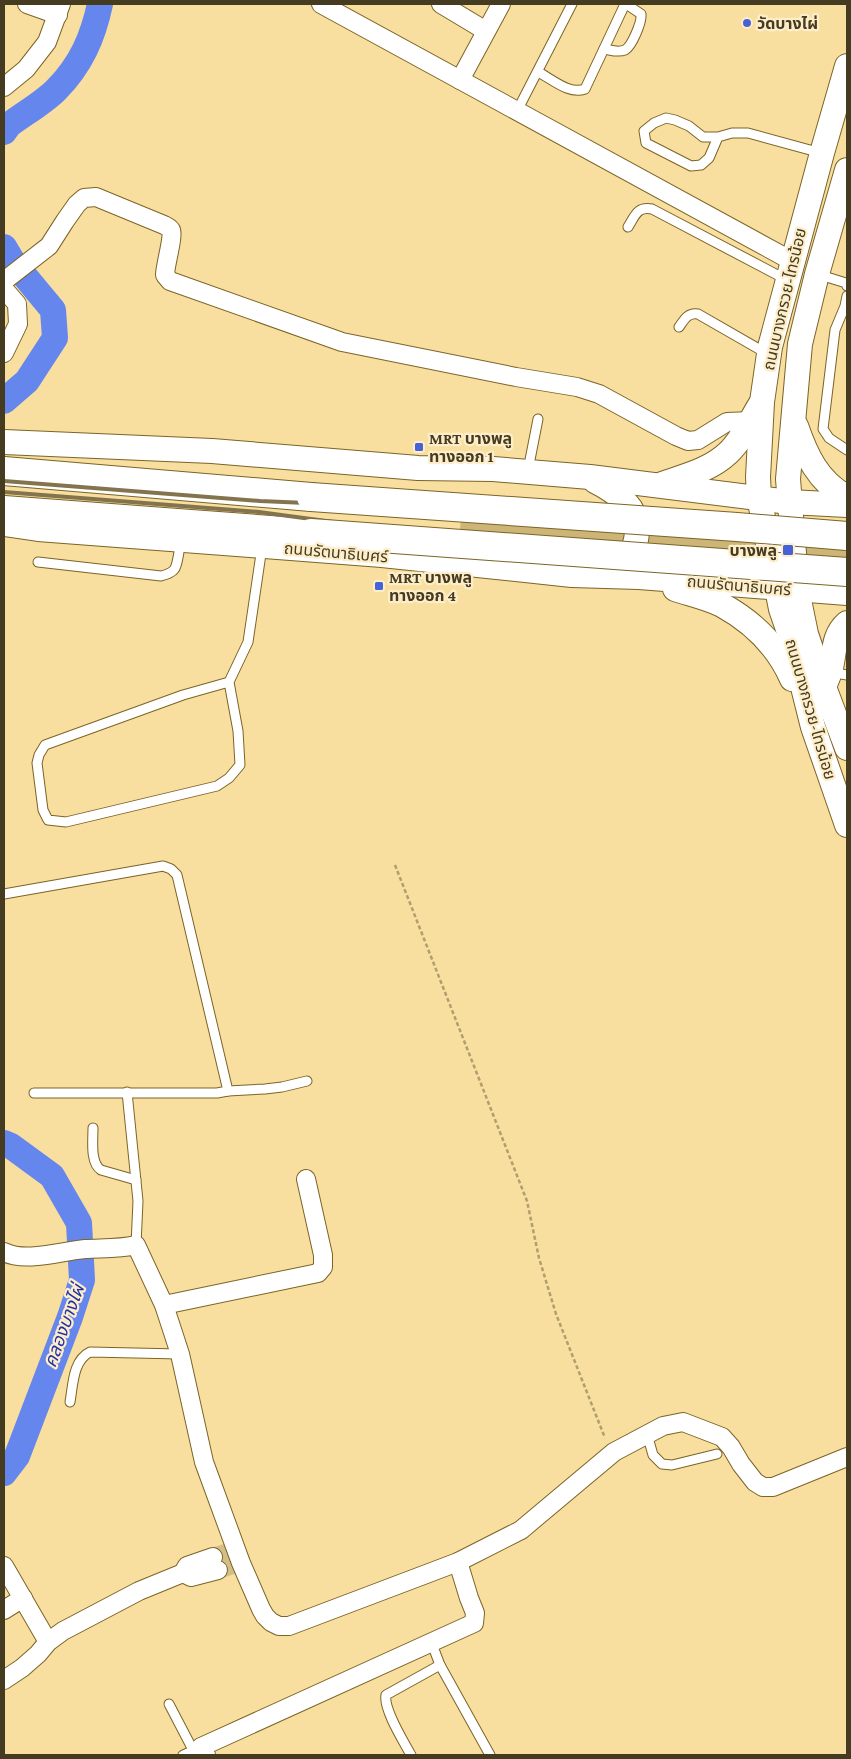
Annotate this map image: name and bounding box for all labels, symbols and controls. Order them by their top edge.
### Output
place label: วัดบางไผ่ [757,15,818,32]
marker: วัดบางไผ่ [741,17,753,29]
street label: ถนนบางกรวย-ไทรน้อย [760,226,809,372]
place label: MRT บางพลู ทางออก 1 [429,430,512,465]
marker: MRT บางพลู ทางออก 1 [413,441,425,453]
street label: ถนนรัตนาธิเบศร์ [283,539,389,566]
place label: บางพลู [730,542,777,561]
marker: บางพลู [781,543,795,557]
place label: MRT บางพลู ทางออก 4 [389,569,472,604]
street label: ถนนรัตนาธิเบศร์ [686,572,792,599]
marker: MRT บางพลู ทางออก 4 [373,580,385,592]
street label: ถนนบางกรวย-ไทรน้อย [782,637,839,781]
water label: คลองบางไผ่ [40,1279,89,1370]

